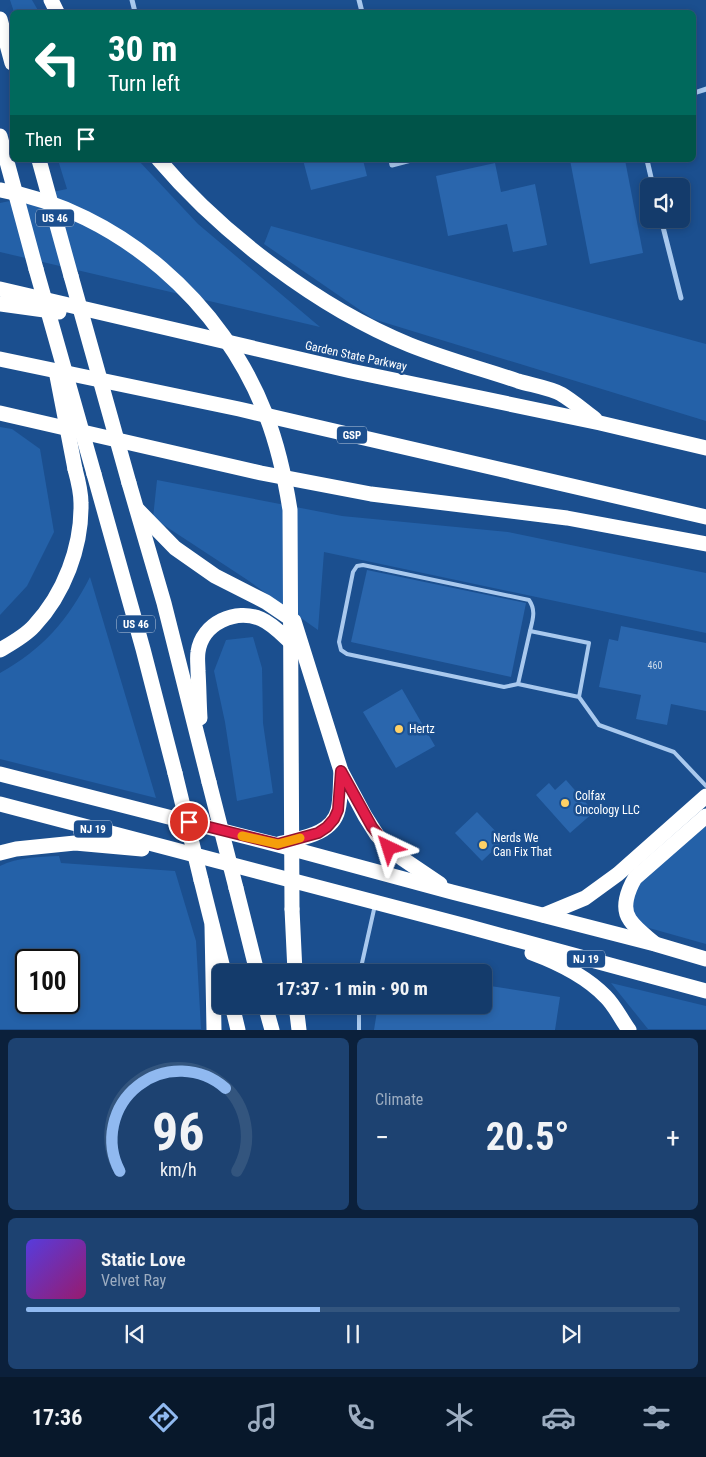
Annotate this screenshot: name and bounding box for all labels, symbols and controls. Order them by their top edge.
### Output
text: 30 m [108,29,177,70]
icon: left [25,30,90,95]
text: Turn left [108,71,180,96]
icon: arrive [72,125,100,153]
text: Then [25,128,62,151]
map controls [640,178,690,228]
button: sound [640,178,690,228]
road number: US 46 [36,210,74,227]
street label: Garden State Parkway [304,338,408,374]
road number: GSP [337,426,367,444]
road number: US 46 [117,616,155,632]
house number: 460 [648,660,662,671]
place label: Hertz [409,722,435,736]
marker: Hertz [393,723,405,735]
place label: Colfax Oncology LLC [575,789,640,817]
marker: Colfax Oncology LLC [559,797,571,809]
pin [168,801,210,843]
icon: arrive [175,808,203,836]
road number: NJ 19 [74,821,112,838]
position arrow [362,821,414,873]
place label: Nerds We Can Fix That [493,831,552,859]
marker: Nerds We Can Fix That [477,839,489,851]
speed limit sign: 100 [15,949,80,1014]
road number: NJ 19 [567,951,605,968]
text: 17:37 · 1 min · 90 m [276,977,428,1000]
text: Climate [375,1090,423,1109]
text: 96 [152,1102,205,1163]
text: 20.5° [486,1115,569,1159]
text: − [375,1121,389,1154]
text: + [666,1121,680,1154]
text: km/h [160,1159,197,1180]
text: Static Love [101,1248,186,1271]
text: Velvet Ray [101,1271,166,1290]
icon: previous [121,1320,149,1348]
icon: pause [339,1320,367,1348]
icon: next [557,1320,585,1348]
icon: directions [146,1400,181,1435]
icon: music [245,1400,280,1435]
icon: phone [343,1400,378,1435]
icon: climate [442,1400,477,1435]
icon: car [541,1400,576,1435]
icon: filters [639,1400,674,1435]
text: 17:36 [32,1405,82,1430]

